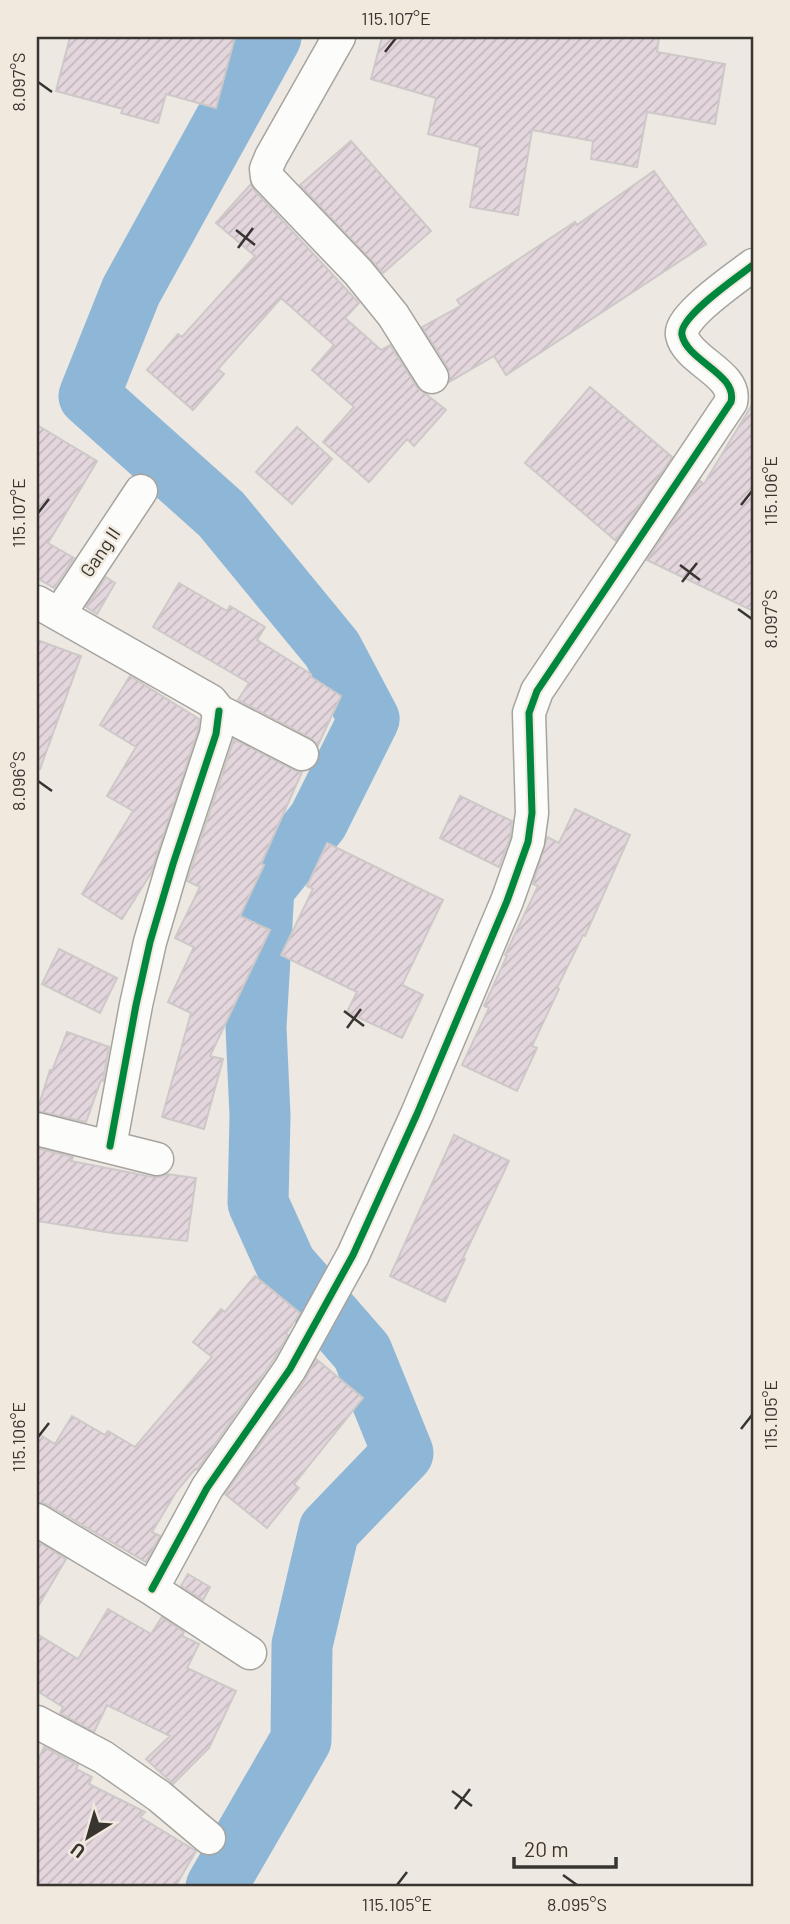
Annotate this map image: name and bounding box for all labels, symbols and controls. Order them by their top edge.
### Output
text: 115.107°E [361,7,431,29]
text: 8.097°S [7,52,29,112]
text: 115.106°E [759,456,781,526]
text: 115.107°E [7,478,29,548]
street label: Gang II [75,522,125,581]
text: 8.097°S [759,589,781,649]
text: 8.096°S [7,751,29,811]
text: 115.105°E [759,1380,781,1450]
text: 115.106°E [7,1402,29,1472]
north arrow [52,1801,122,1871]
scale bar [514,1826,615,1870]
text: 20 m [524,1836,569,1861]
text: U [66,1838,89,1864]
text: 115.105°E [362,1893,432,1915]
text: 8.095°S [547,1893,607,1915]

